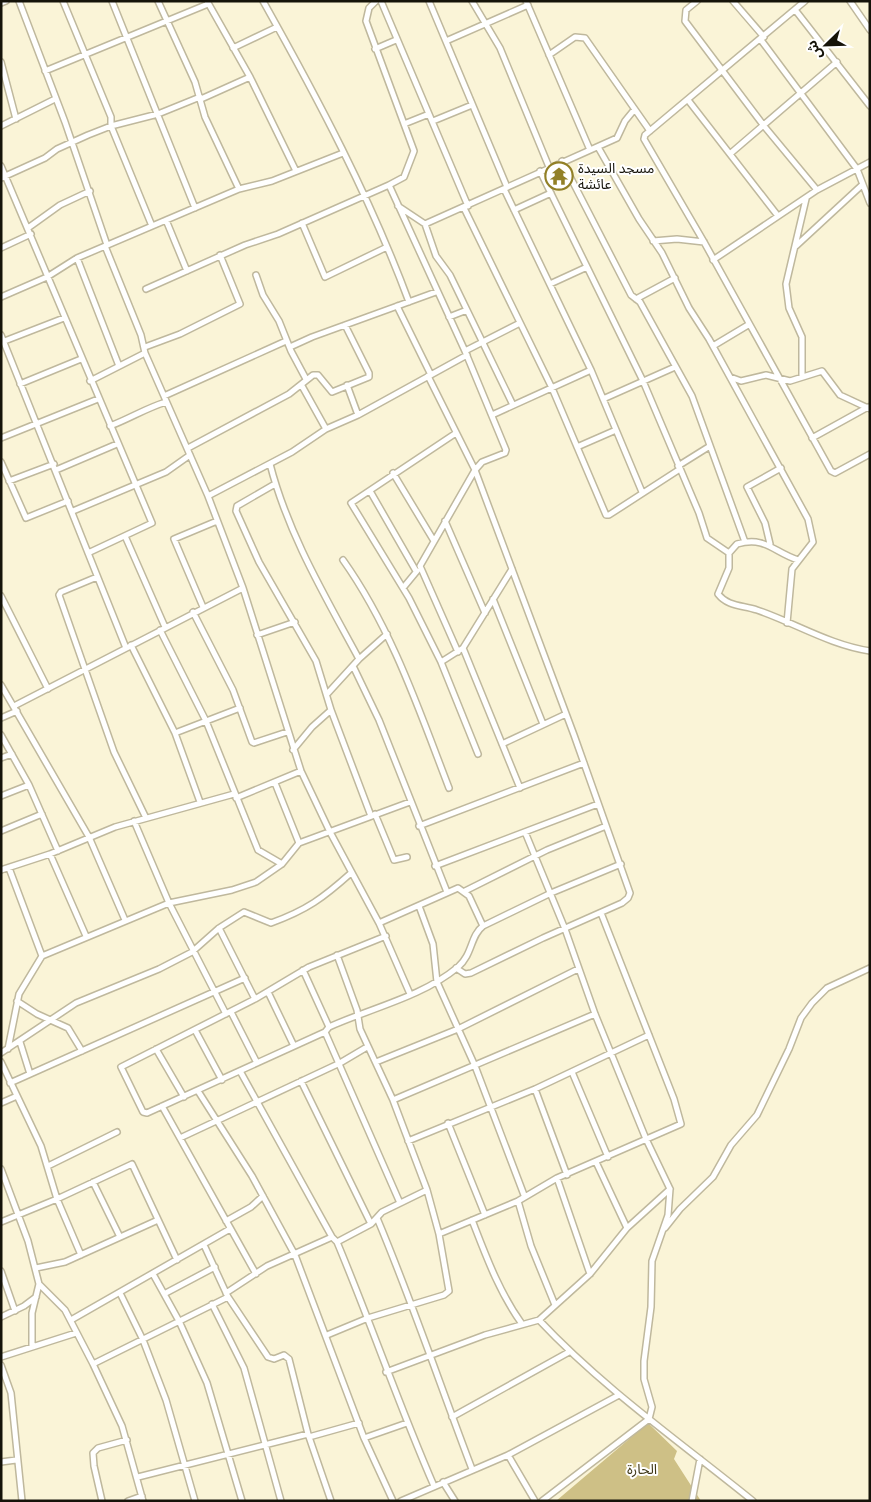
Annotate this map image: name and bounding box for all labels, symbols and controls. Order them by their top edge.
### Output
north arrow [801,20,851,70]
text: ش [802,37,827,62]
place label: مسجد السيدة عائشة [578,159,654,194]
temple icon: مسجد السيدة عائشة [544,161,574,191]
park label: الحارة [627,1460,657,1479]

